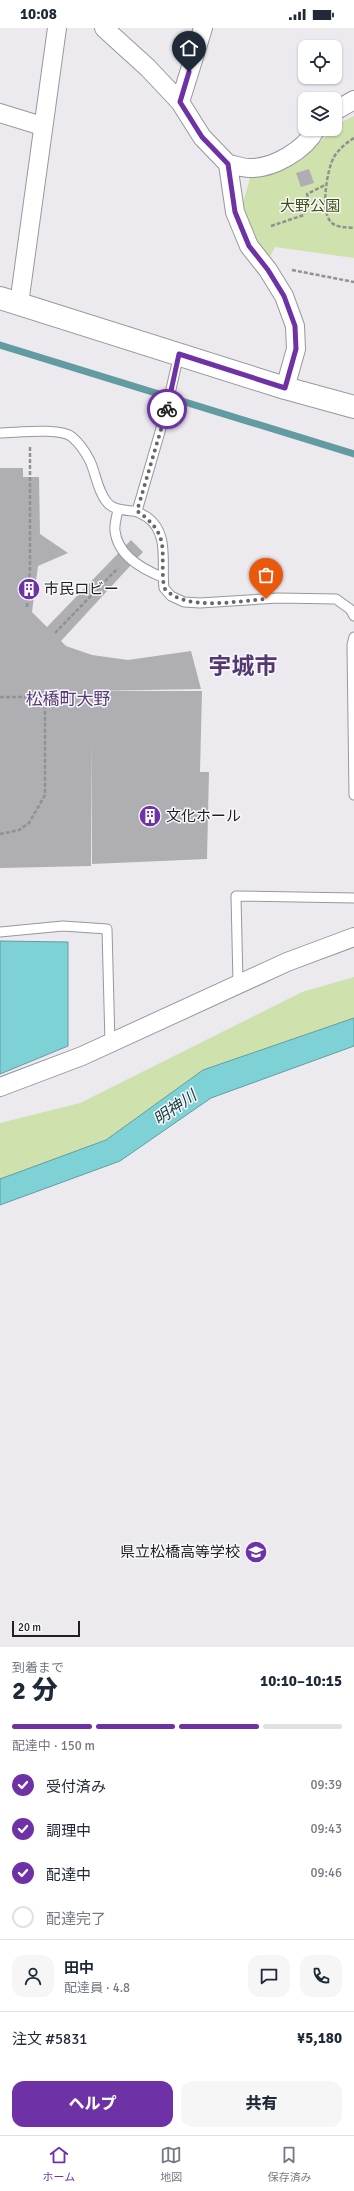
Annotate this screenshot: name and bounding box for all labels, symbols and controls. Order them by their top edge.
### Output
text: 10:08 [20,5,57,23]
pin [172,31,206,72]
icon: home [178,37,200,59]
map controls [298,40,342,136]
button: locate [298,40,342,84]
button: layers [298,92,342,136]
park label: 大野公園 [280,197,340,215]
courier [147,389,187,429]
icon: bike [156,398,178,420]
pin [249,558,283,599]
icon: bag [255,564,277,586]
building icon: 市民ロビー [16,576,42,602]
place label: 市民ロビー [44,580,119,598]
district label: 宇城市 [209,652,278,681]
district label: 松橋町大野 [26,689,111,710]
building icon: 文化ホール [137,803,163,829]
place label: 文化ホール [166,807,241,825]
water label: 明神川 [150,1085,202,1130]
school or university icon: 県立松橋高等学校 [243,1539,269,1565]
place label: 県立松橋高等学校 [120,1543,240,1561]
scale bar [12,1619,80,1638]
text: 20 m [18,1621,41,1634]
text: 到着まで [12,1660,64,1676]
text: 10:10–10:15 [260,1672,342,1690]
text: 2 分 [12,1675,58,1707]
text: 配達中 · 150 m [12,1738,95,1754]
icon: check [12,1774,34,1796]
text: 09:39 [310,1777,342,1793]
text: 受付済み [46,1778,106,1796]
icon: check [12,1818,34,1840]
text: 09:43 [310,1821,342,1837]
text: 調理中 [46,1822,91,1840]
icon: check [12,1862,34,1884]
text: 09:46 [310,1865,342,1881]
text: 配達中 [46,1866,91,1884]
text: 配達完了 [46,1910,106,1928]
button: person [12,1955,54,1997]
button: chat [248,1955,290,1997]
button: phone [300,1955,342,1997]
text: 田中 [64,1959,94,1977]
text: 配達員 · 4.8 [64,1980,130,1996]
text: ¥5,180 [297,2029,342,2047]
text: 注文 #5831 [12,2030,87,2048]
button: ヘルプ [12,2081,173,2127]
button: 共有 [181,2081,342,2127]
tab: ホーム [43,2144,75,2184]
tab: 地図 [160,2144,182,2184]
tab: 保存済み [267,2144,311,2184]

